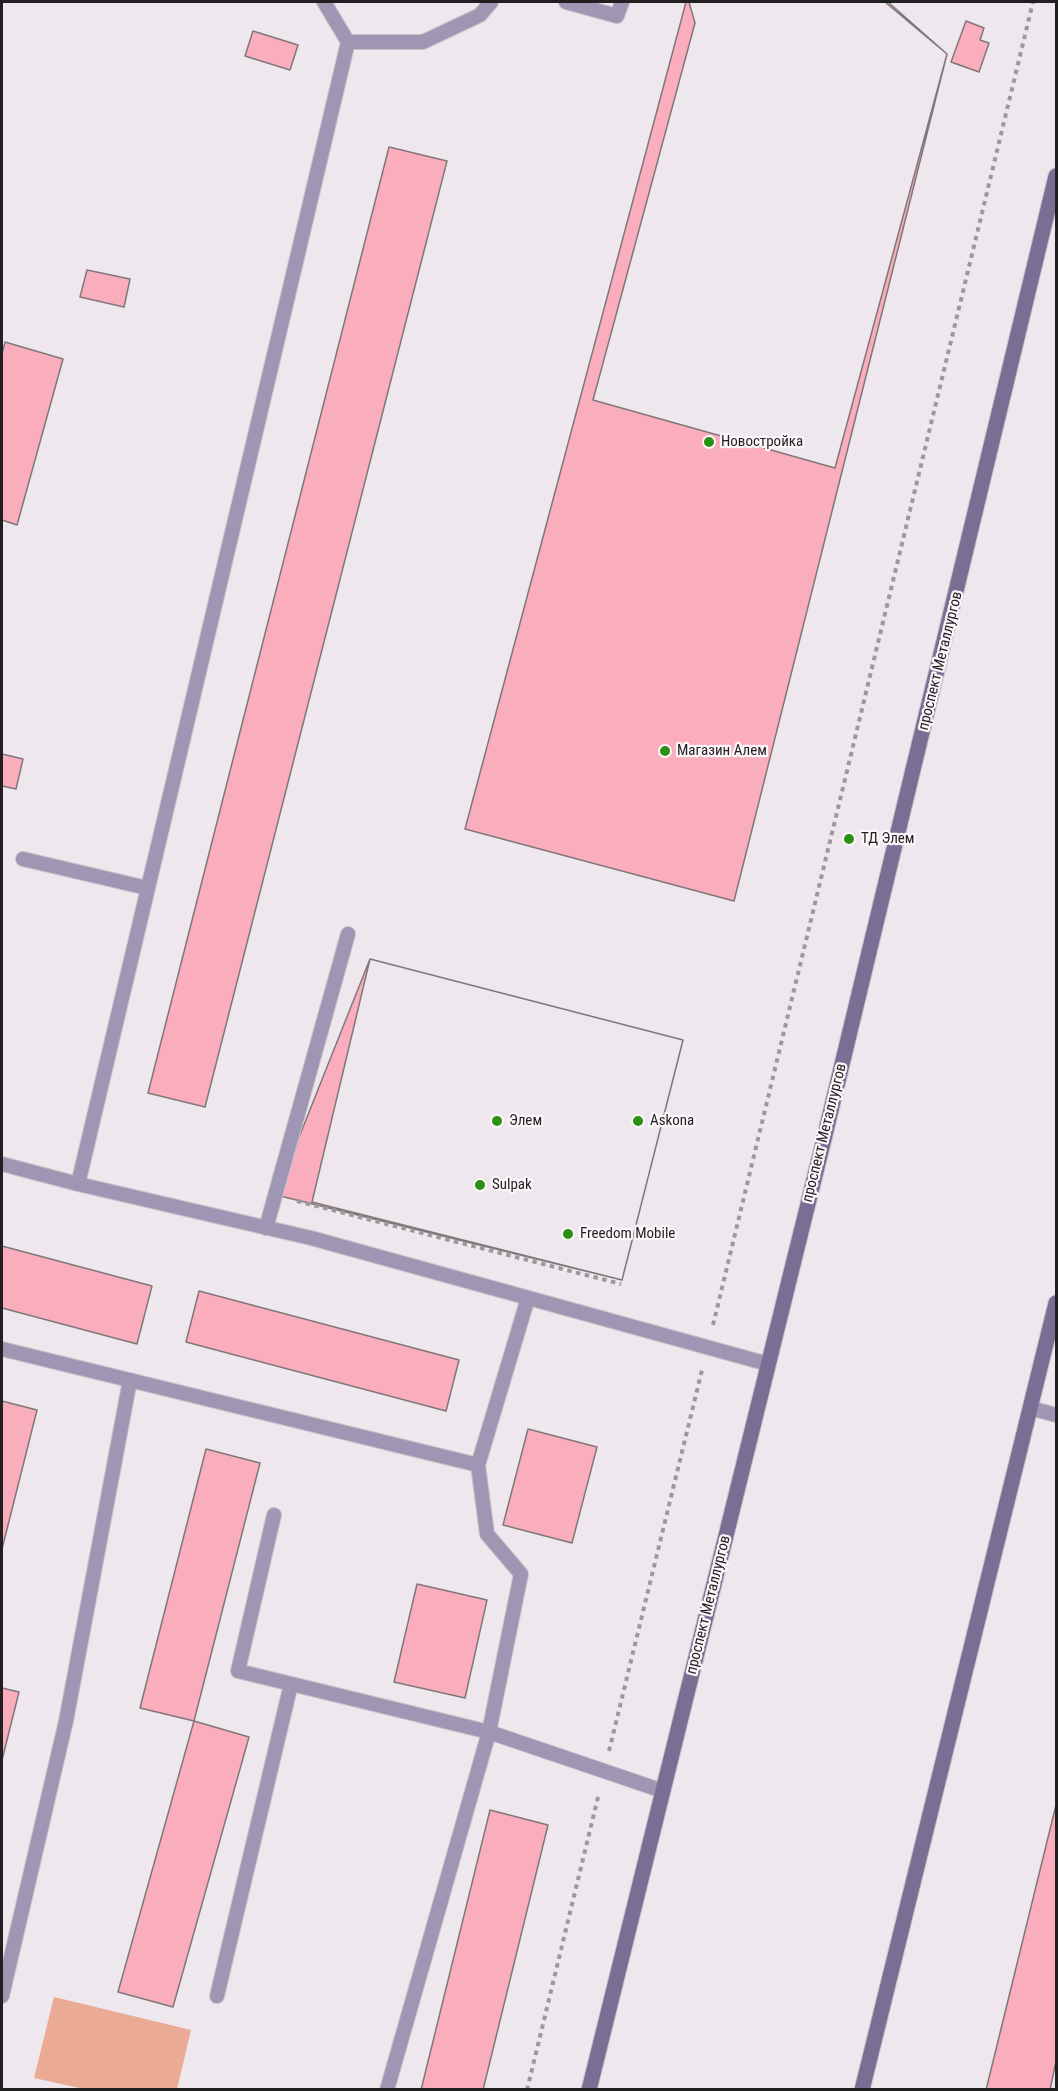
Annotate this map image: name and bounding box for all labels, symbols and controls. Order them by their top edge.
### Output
place label: Новостройка [721,433,803,451]
marker: Новостройка [702,435,716,449]
street label: проспект Металлургов [915,590,967,732]
place label: Магазин Алем [677,742,767,760]
marker: Магазин Алем [658,744,672,758]
place label: ТД Элем [861,830,915,848]
marker: ТД Элем [842,832,856,846]
street label: проспект Металлургов [799,1062,851,1204]
place label: Элем [509,1112,542,1130]
place label: Askona [650,1112,694,1130]
marker: Элем [490,1114,504,1128]
marker: Askona [631,1114,645,1128]
place label: Sulpak [492,1176,532,1194]
marker: Sulpak [473,1178,487,1192]
place label: Freedom Mobile [580,1225,675,1243]
marker: Freedom Mobile [561,1227,575,1241]
street label: проспект Металлургов [683,1534,735,1676]

